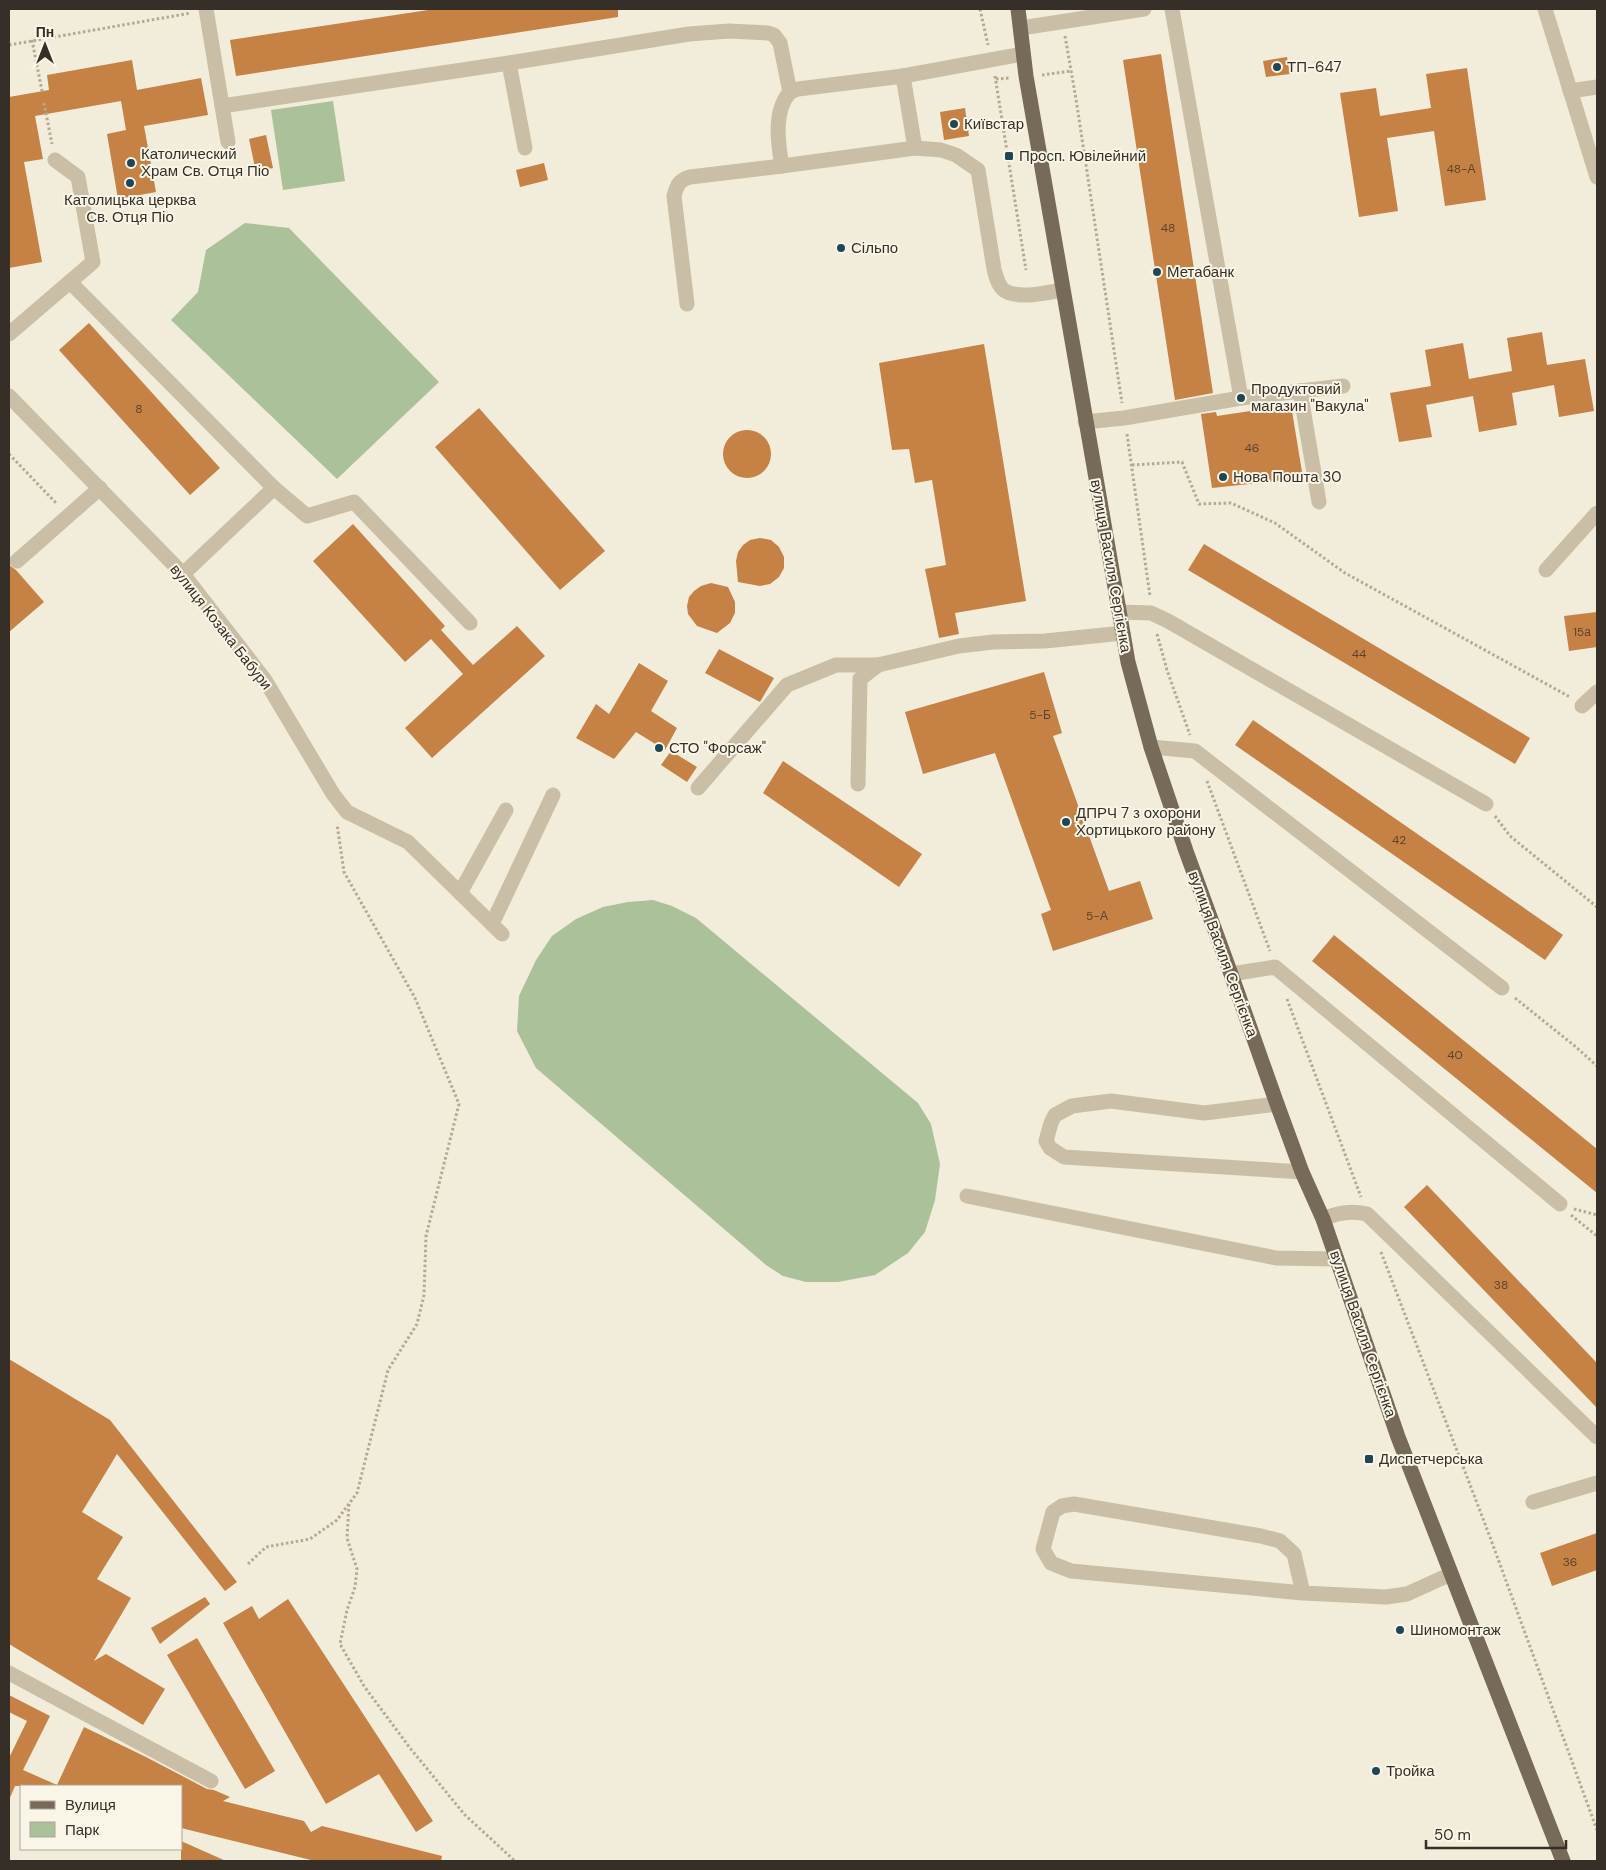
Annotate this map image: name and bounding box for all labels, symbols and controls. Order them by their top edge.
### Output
north arrow [20,20,70,70]
text: Пн [36,23,54,41]
place label: ТП-647 [1287,57,1342,77]
marker: ТП-647 [1271,61,1283,73]
place label: Київстар [964,114,1024,134]
marker: Київстар [948,118,960,130]
place label: Католический Храм Св. Отця Піо [141,144,269,181]
place label: Просп. Ювілейний [1019,146,1146,166]
marker: Просп. Ювілейний [1003,150,1015,162]
marker: Католический Храм Св. Отця Піо [125,157,137,169]
house number: 48-А [1446,161,1476,177]
marker: Католицька церква Св. Отця Піо [124,177,136,189]
place label: Католицька церква Св. Отця Піо [64,190,197,227]
house number: 48 [1161,220,1175,236]
place label: Сільпо [851,238,898,258]
marker: Сільпо [835,242,847,254]
place label: Метабанк [1167,262,1234,282]
marker: Метабанк [1151,266,1163,278]
place label: Продуктовий магазин "Вакула" [1251,379,1369,416]
marker: Продуктовий магазин "Вакула" [1235,392,1247,404]
house number: 8 [135,401,143,417]
house number: 46 [1245,440,1259,456]
place label: Нова Пошта 30 [1233,467,1342,487]
marker: Нова Пошта 30 [1217,471,1229,483]
street label: вулиця Василя Сергієнка [1086,478,1136,655]
street label: вулиця Козака Бабури [166,560,276,694]
house number: 15а [1573,624,1591,640]
house number: 44 [1352,646,1366,662]
house number: 5-Б [1029,707,1051,723]
place label: СТО "Форсаж" [669,738,766,758]
marker: СТО "Форсаж" [653,742,665,754]
place label: ДПРЧ 7 з охорони Хортицького району [1076,803,1216,840]
marker: ДПРЧ 7 з охорони Хортицького району [1060,816,1072,828]
house number: 42 [1392,832,1406,848]
street label: вулиця Василя Сергієнка [1184,868,1263,1040]
house number: 5-А [1086,908,1108,924]
house number: 40 [1447,1047,1463,1063]
street label: вулиця Василя Сергієнка [1325,1248,1401,1421]
house number: 38 [1494,1277,1508,1293]
place label: Диспетчерська [1379,1449,1484,1469]
marker: Диспетчерська [1363,1453,1375,1465]
house number: 36 [1563,1554,1577,1570]
place label: Шиномонтаж [1410,1620,1501,1640]
marker: Шиномонтаж [1394,1624,1406,1636]
place label: Тройка [1386,1761,1435,1781]
marker: Тройка [1370,1765,1382,1777]
legend [20,1785,182,1850]
text: Вулиця [65,1795,116,1815]
scale bar [1426,1818,1566,1850]
text: Парк [65,1820,99,1840]
text: 50 m [1434,1825,1471,1845]

